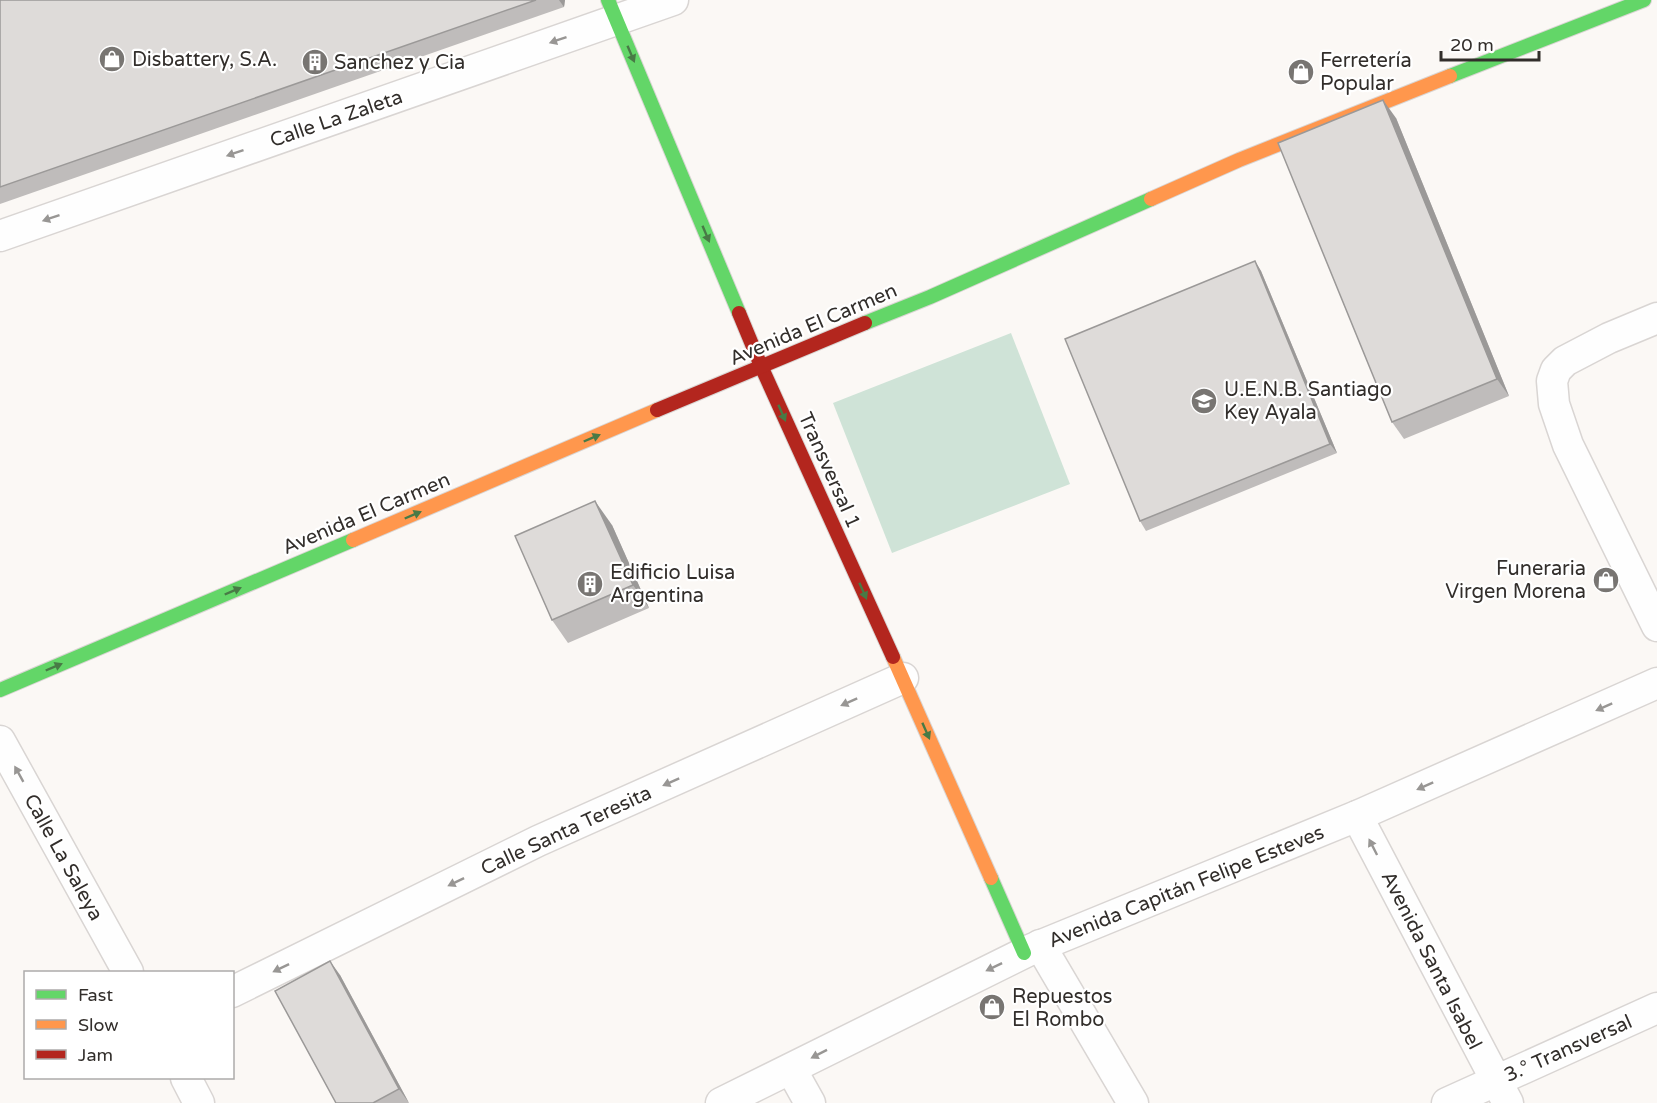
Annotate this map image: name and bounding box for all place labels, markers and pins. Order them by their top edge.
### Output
shop icon: Disbattery, S.A. [97,44,127,74]
building icon: Sanchez y Cia [300,47,330,77]
place label: Disbattery, S.A. [132,48,277,72]
place label: Ferretería Popular [1320,49,1412,96]
place label: Sanchez y Cia [334,51,465,75]
shop icon: Ferretería Popular [1286,57,1316,87]
place label: U.E.N.B. Santiago Key Ayala [1224,378,1392,425]
school or university icon: U.E.N.B. Santiago Key Ayala [1189,386,1219,416]
place label: Funeraria Virgen Morena [1445,557,1586,604]
place label: Edificio Luisa Argentina [610,561,735,608]
shop icon: Funeraria Virgen Morena [1591,565,1621,595]
building icon: Edificio Luisa Argentina [575,569,605,599]
place label: Repuestos El Rombo [1012,985,1112,1032]
shop icon: Repuestos El Rombo [977,992,1007,1022]

